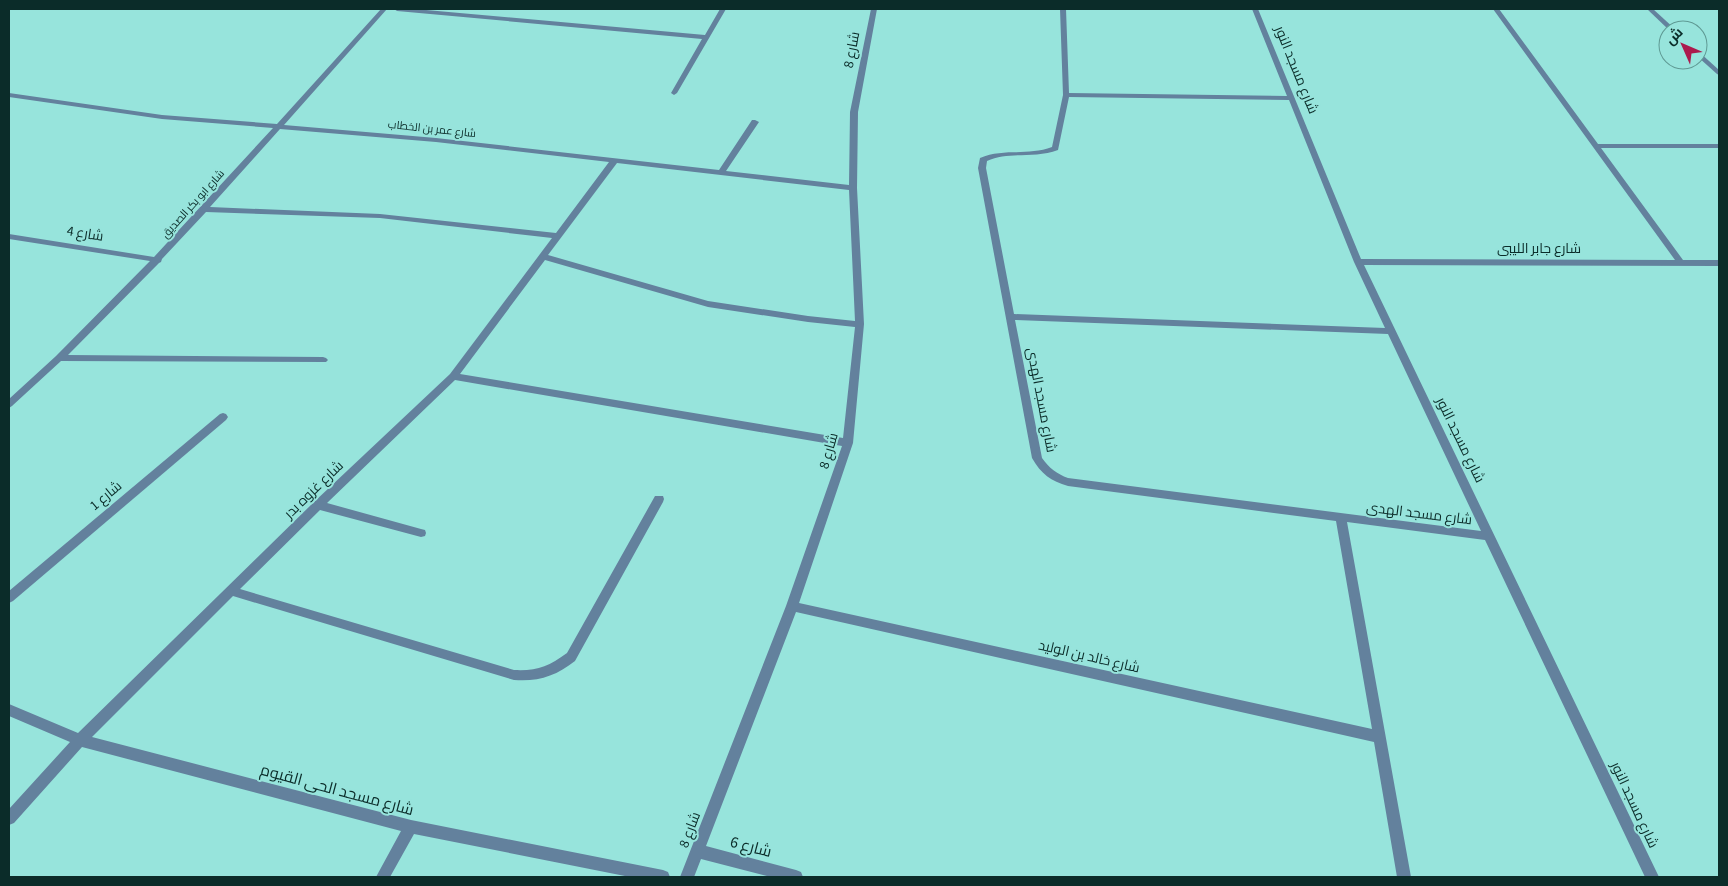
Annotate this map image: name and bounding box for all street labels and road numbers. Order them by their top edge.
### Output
street label: شارع مسجد النور [1269,22,1323,117]
street label: شارع 8 [839,30,865,70]
street label: شارع عمر بن الخطاب [387,117,477,141]
street label: شارع ابو بكر الصديق [158,166,228,242]
street label: شارع 4 [65,221,105,247]
street label: شارع جابر الليبى [1497,239,1581,259]
street label: شارع مسجد الهدى [1021,346,1061,454]
street label: شارع مسجد النور [1430,393,1489,486]
street label: شارع 8 [814,431,844,471]
street label: شارع غزوه بدر [279,456,348,524]
street label: شارع 1 [85,476,127,516]
street label: شارع مسجد الهدى [1365,498,1473,530]
street label: شارع خالد بن الوليد [1036,636,1142,678]
street label: شارع مسجد النور [1605,758,1663,851]
street label: شارع مسجد الحى القيوم [258,759,416,821]
street label: شارع 8 [674,809,706,851]
street label: شارع 6 [728,831,774,863]

